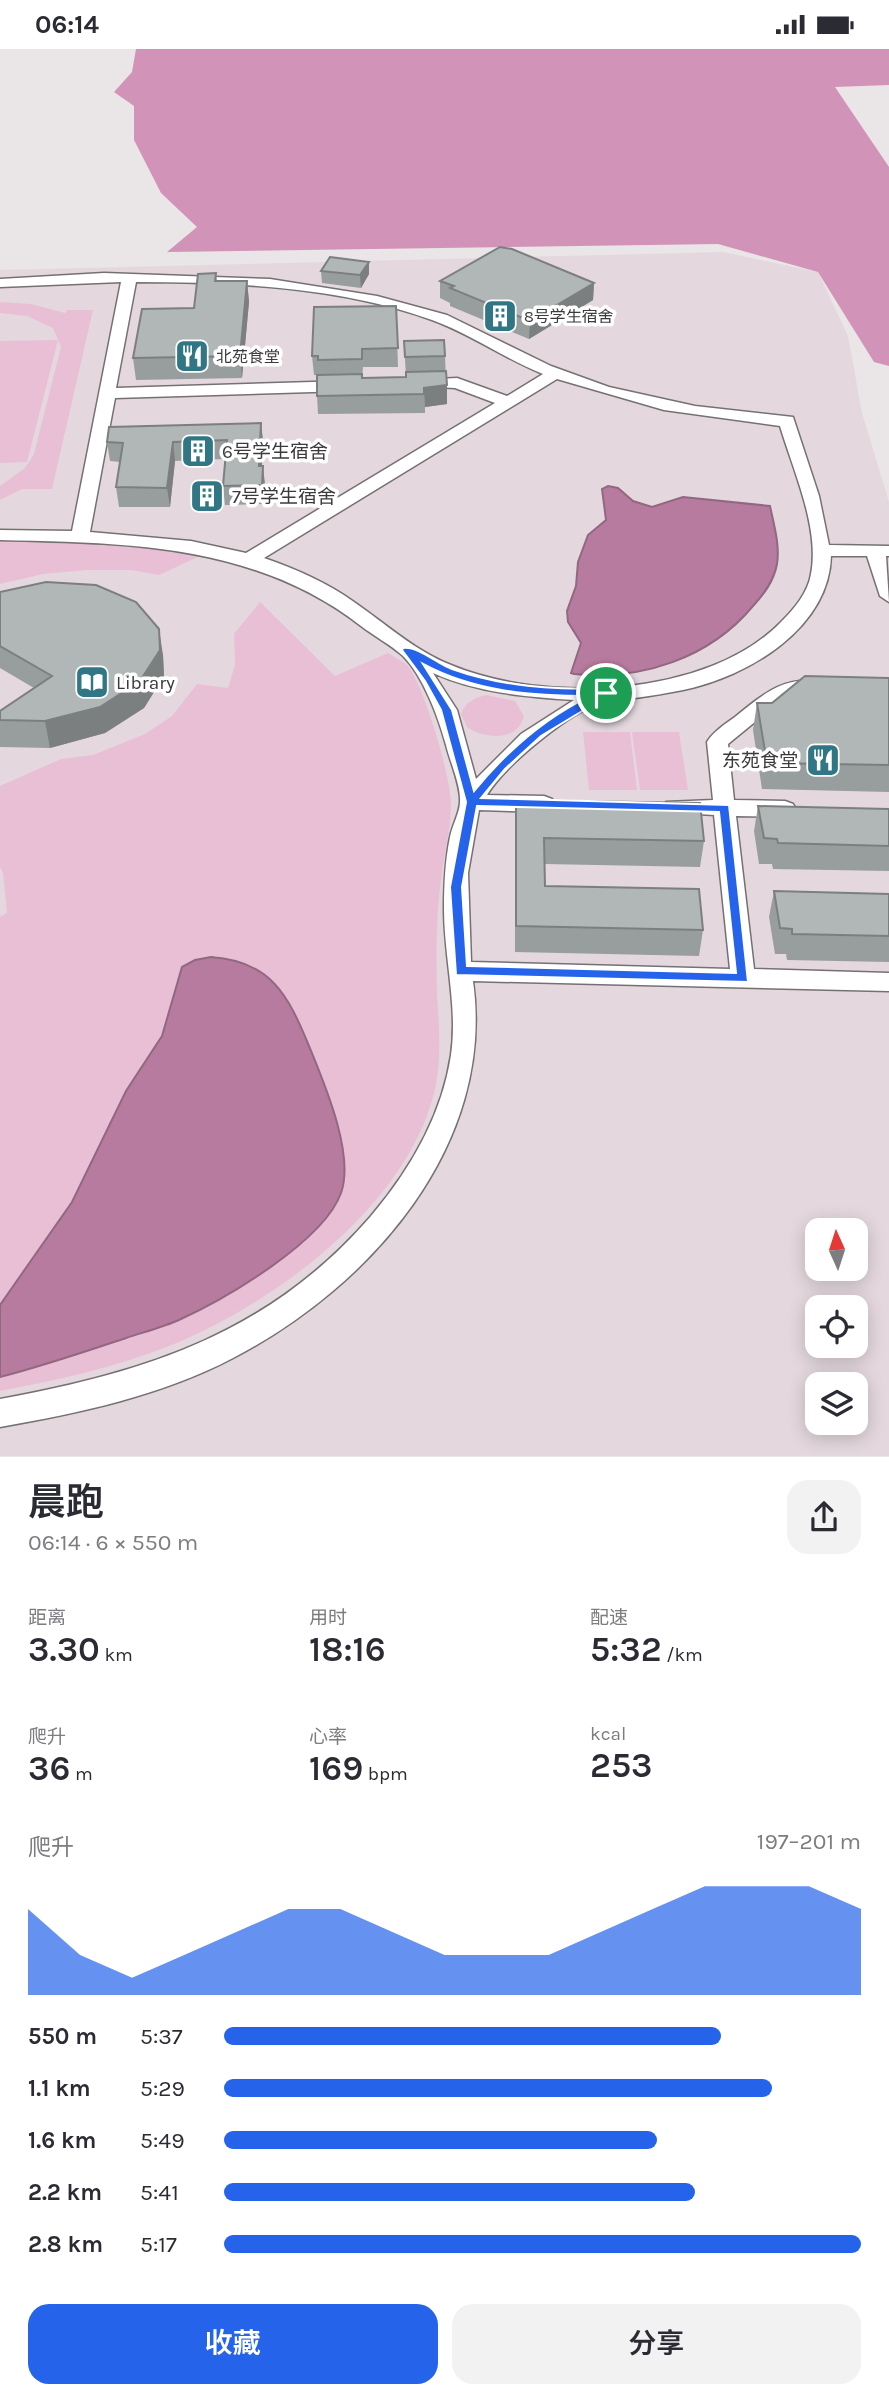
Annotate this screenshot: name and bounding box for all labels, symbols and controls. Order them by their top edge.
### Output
text: 06:14 [35,9,99,40]
building icon: 8号学生宿舍 [481,297,519,335]
place label: 8号学生宿舍 [524,307,614,326]
restaurant icon: 北苑食堂 [173,337,211,375]
place label: 北苑食堂 [216,347,280,366]
building icon: 6号学生宿舍 [179,432,217,470]
place label: 6号学生宿舍 [222,441,328,463]
building icon: 7号学生宿舍 [188,477,226,515]
place label: 7号学生宿舍 [232,486,336,508]
library icon: Library [73,663,111,701]
pin [576,663,636,723]
place label: Library [116,672,175,694]
icon: arrive [587,674,625,712]
restaurant icon: 东苑食堂 [804,741,842,779]
place label: 东苑食堂 [722,750,798,772]
north arrow [805,1218,868,1281]
map controls [805,1218,868,1435]
button: locate [805,1295,868,1358]
button: layers [805,1372,868,1435]
text: 晨跑 [28,1480,104,1525]
button: share [787,1480,861,1554]
text: 06:14 · 6 × 550 m [28,1529,198,1556]
text: 距离 [28,1607,66,1629]
text: 用时 [309,1607,347,1629]
text: 配速 [590,1607,628,1629]
text: 3.30 [28,1629,100,1670]
text: 18:16 [309,1629,386,1670]
text: 5:32 [590,1629,662,1670]
text: km [100,1644,133,1666]
text: /km [662,1644,703,1666]
text: kcal [590,1723,626,1745]
text: 爬升 [28,1726,66,1748]
text: 心率 [309,1726,347,1748]
text: 253 [590,1745,653,1786]
text: 36 [28,1748,70,1789]
text: 169 [309,1748,363,1789]
text: m [70,1763,93,1785]
text: bpm [363,1763,408,1785]
text: 197–201 m [757,1828,861,1855]
text: 爬升 [28,1834,74,1861]
text: 550 m [28,2023,97,2050]
text: 5:37 [140,2023,183,2050]
text: 1.1 km [28,2075,91,2102]
text: 5:29 [140,2075,185,2102]
text: 1.6 km [28,2127,96,2154]
text: 5:49 [140,2127,184,2154]
text: 2.2 km [28,2179,102,2206]
text: 5:41 [140,2179,179,2206]
text: 2.8 km [28,2231,103,2258]
text: 5:17 [140,2231,177,2258]
button: 收藏 [28,2304,438,2384]
button: 分享 [452,2304,861,2384]

